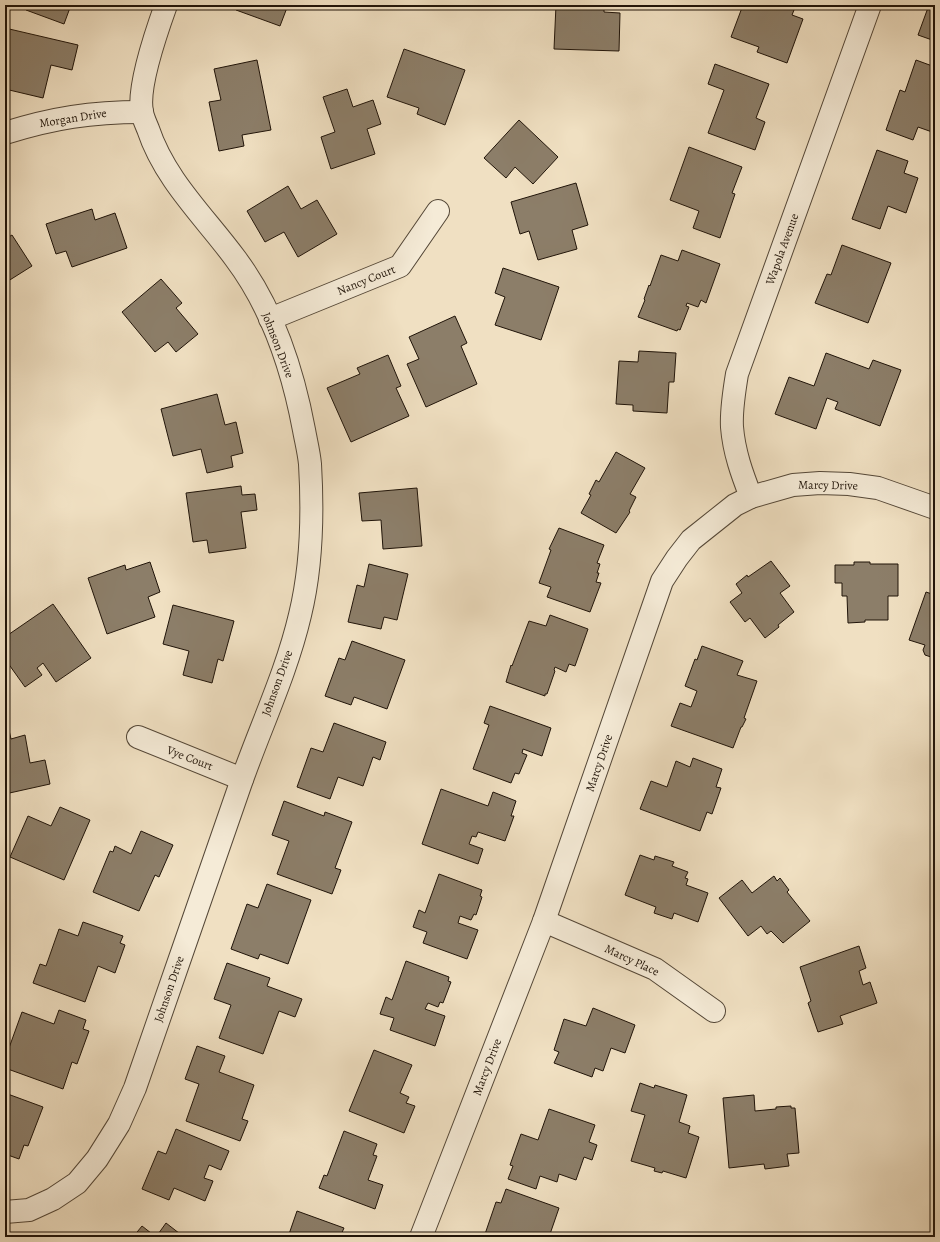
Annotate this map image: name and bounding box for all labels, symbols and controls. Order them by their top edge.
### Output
street label: Morgan Drive [38,105,108,131]
street label: Wapola Avenue [761,211,802,288]
street label: Nancy Court [334,261,398,299]
street label: Johnson Drive [258,310,298,380]
street label: Marcy Drive [798,476,858,494]
street label: Johnson Drive [258,648,296,718]
street label: Marcy Drive [582,732,616,794]
street label: Vye Court [164,742,215,774]
street label: Marcy Place [602,940,662,980]
street label: Johnson Drive [150,954,188,1024]
street label: Marcy Drive [469,1036,505,1098]

